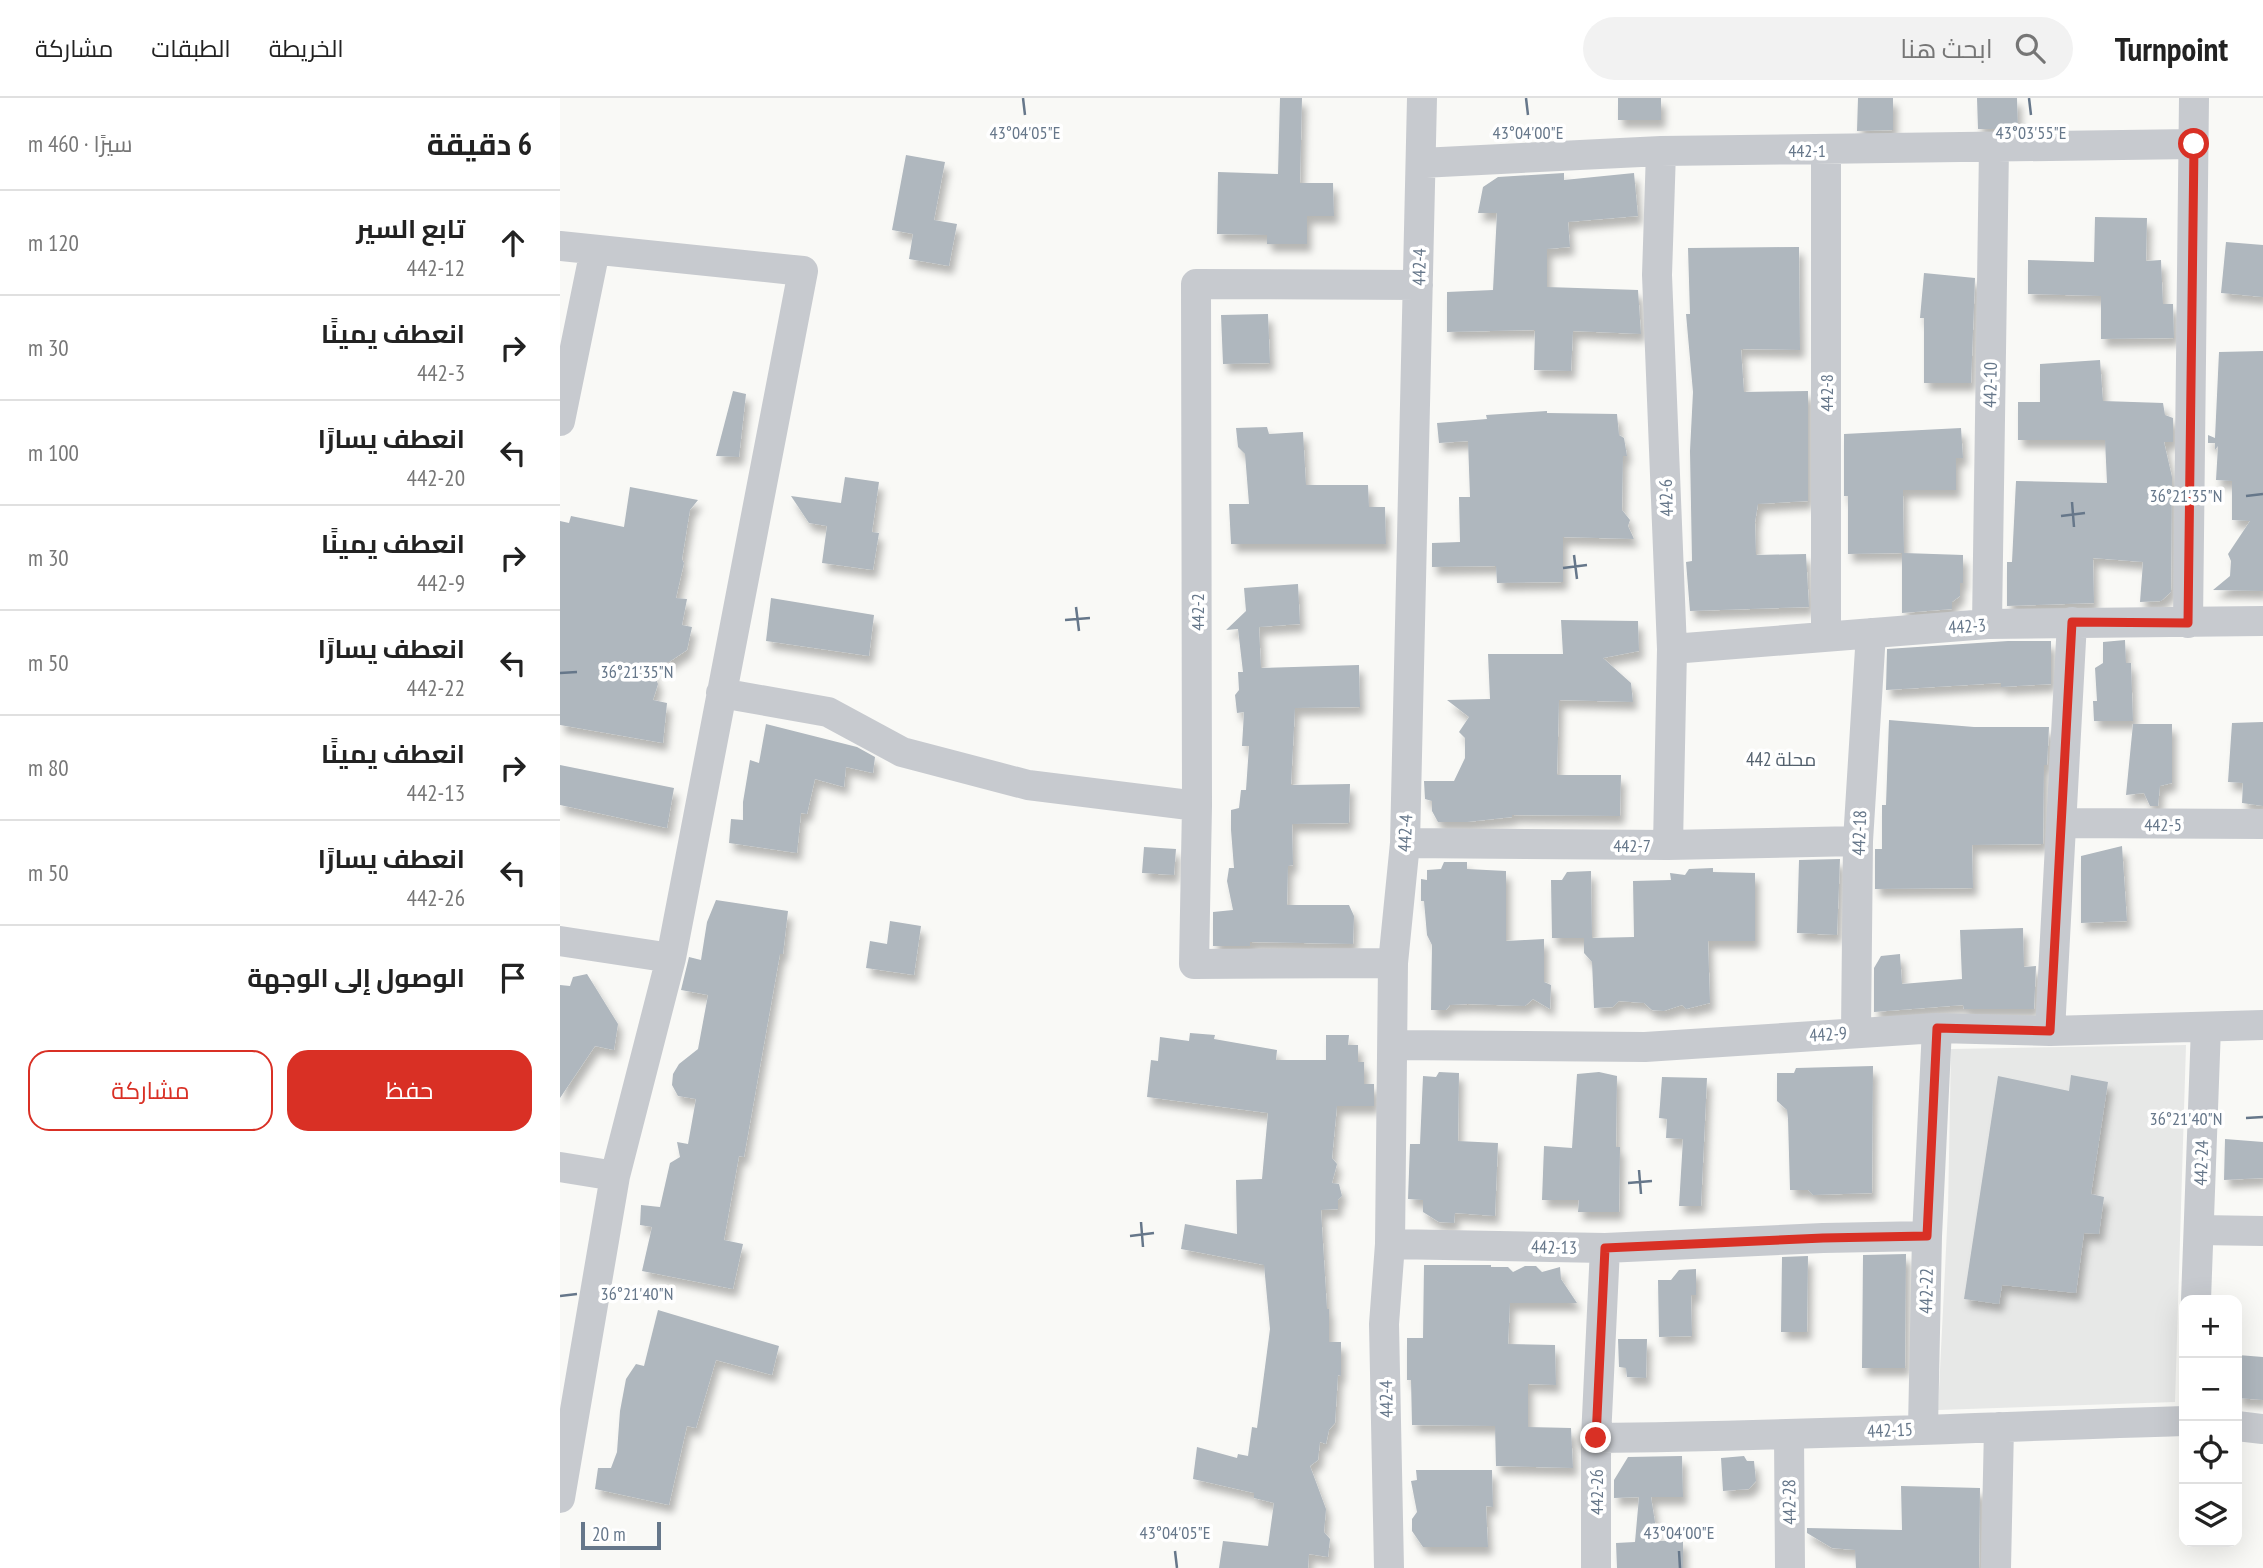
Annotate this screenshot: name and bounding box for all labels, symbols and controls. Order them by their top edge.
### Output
search box [1583,17,2073,80]
text: Turnpoint [2115,27,2228,70]
icon: search [2011,29,2049,67]
text: ابحث هنا [1900,32,1993,65]
text: مشاركة [35,33,113,64]
text: الطبقات [151,33,231,64]
text: الخريطة [269,33,344,64]
text: 43°04'05"E [990,121,1060,144]
text: 43°04'00"E [1493,121,1563,144]
text: 43°03'55"E [1996,121,2066,144]
text: 6 دقيقة [427,124,532,163]
route start [2178,128,2209,159]
text: سيرًا · 460 m [28,129,132,158]
street label: 442-1 [1788,139,1826,162]
text: تابع السير [356,212,465,245]
icon: ahead [494,224,532,262]
text: 120 m [28,228,79,257]
street label: 442-4 [1407,248,1431,286]
text: 442-12 [407,253,465,282]
text: انعطف يمينًا [321,317,465,350]
icon: right [494,329,532,367]
text: 30 m [28,333,69,362]
text: 442-3 [417,358,465,387]
street label: 442-10 [1978,362,2002,408]
street label: 442-8 [1815,374,1838,412]
text: انعطف يسارًا [318,422,465,455]
icon: left [494,434,532,472]
text: 100 m [28,438,79,467]
text: 442-20 [407,463,465,492]
street label: 442-6 [1654,479,1678,517]
text: 36°21'35"N [2150,484,2222,507]
text: انعطف يمينًا [321,527,465,560]
icon: right [494,539,532,577]
text: 30 m [28,543,69,572]
text: 442-9 [417,568,465,597]
street label: 442-2 [1186,593,1209,631]
street label: 442-3 [1947,613,1987,639]
text: انعطف يسارًا [318,632,465,665]
icon: left [494,644,532,682]
text: 50 m [28,648,69,677]
text: 36°21'35"N [601,660,673,683]
text: 442-22 [407,673,465,702]
text: انعطف يمينًا [321,737,465,770]
district label: محلة 442 [1746,747,1816,771]
icon: right [494,749,532,787]
text: 80 m [28,753,69,782]
text: 442-13 [407,778,465,807]
street label: 442-18 [1847,810,1871,856]
street label: 442-5 [2144,813,2182,836]
street label: 442-4 [1393,814,1417,852]
street label: 442-7 [1613,834,1651,857]
text: انعطف يسارًا [318,842,465,875]
icon: left [494,854,532,892]
text: 50 m [28,858,69,887]
text: 442-26 [407,883,465,912]
icon: arrive [494,959,532,997]
text: الوصول إلى الوجهة [247,961,465,994]
street label: 442-9 [1808,1021,1848,1047]
button: مشاركة [28,1050,273,1131]
button: حفظ [287,1050,532,1131]
text: 36°21'40"N [2150,1107,2222,1130]
street label: 442-24 [2189,1140,2213,1186]
street label: 442-13 [1531,1235,1577,1259]
street label: 442-22 [1914,1268,1938,1314]
text: 36°21'40"N [601,1282,673,1305]
map controls [2179,1295,2242,1547]
button: + [2179,1295,2242,1358]
button: − [2179,1358,2242,1421]
street label: 442-4 [1374,1380,1398,1418]
street label: 442-15 [1867,1417,1913,1443]
button: locate [2179,1421,2242,1484]
route end [1580,1422,1611,1453]
street label: 442-26 [1585,1469,1608,1515]
street label: 442-28 [1777,1479,1801,1525]
button: layers [2179,1484,2242,1547]
scale bar [581,1519,662,1551]
text: 43°04'05"E [1140,1521,1210,1544]
text: 43°04'00"E [1644,1521,1714,1544]
text: 20 m [592,1522,626,1546]

